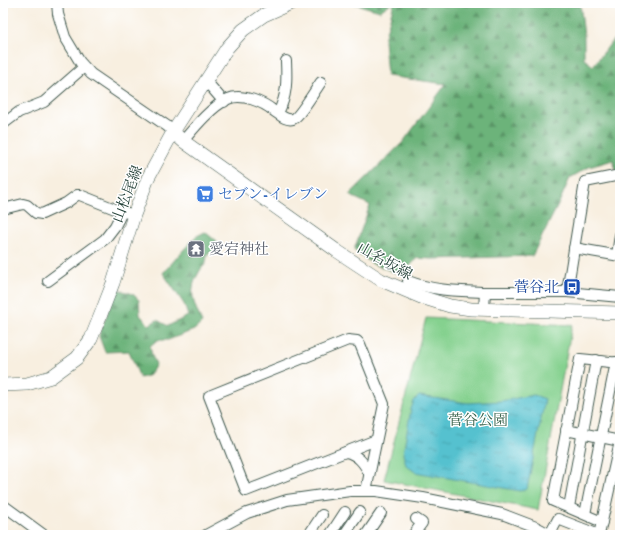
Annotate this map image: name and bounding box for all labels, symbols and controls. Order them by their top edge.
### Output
street label: 山松尾線 [108,163,147,226]
supermarket icon: セブン-イレブン [195,184,215,204]
place label: セブン-イレブン [218,185,328,204]
temple icon: 愛宕神社 [186,239,206,259]
street label: 山名坂線 [354,239,416,284]
place label: 愛宕神社 [209,240,269,259]
bus stop icon: 菅谷北 [562,277,582,297]
place label: 菅谷北 [514,278,559,297]
park label: 菅谷公園 [448,411,508,430]

